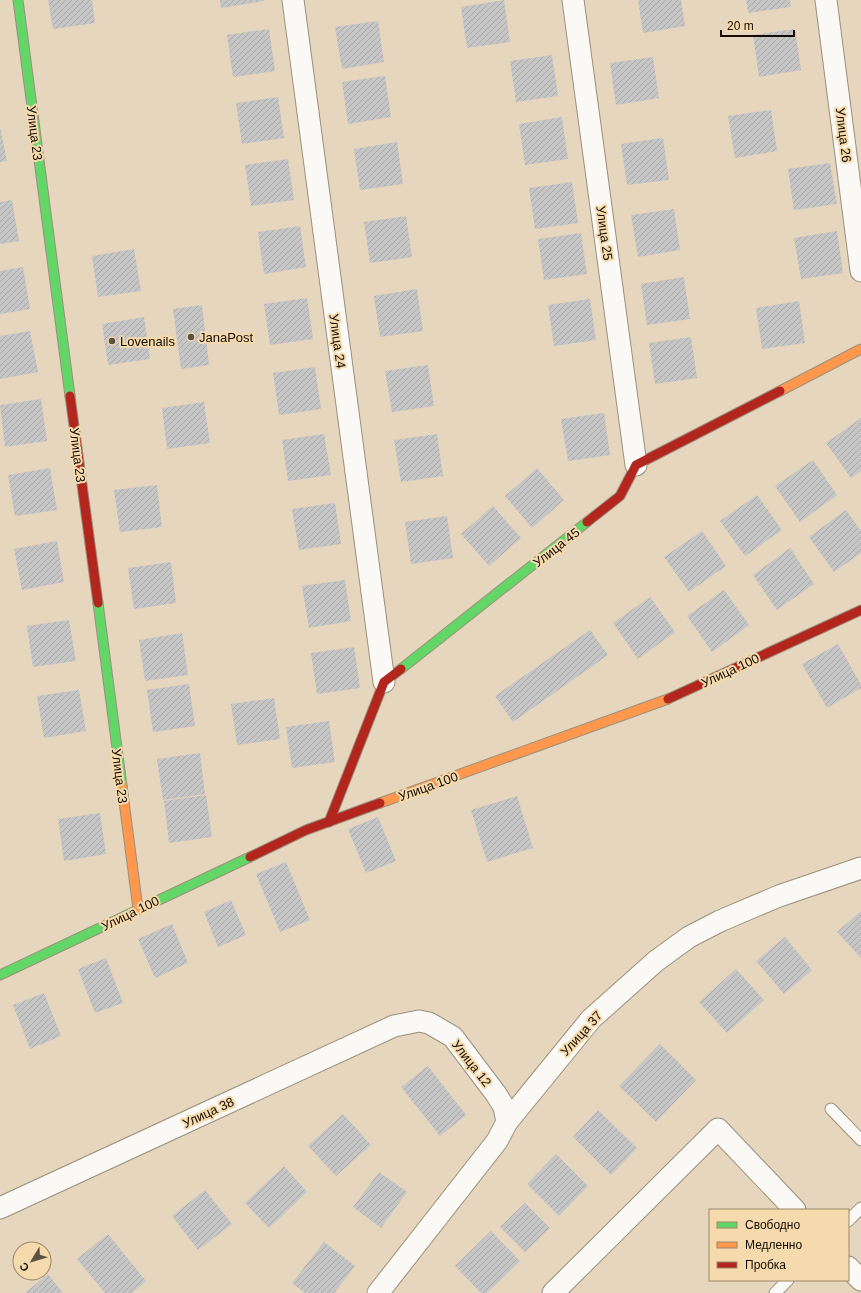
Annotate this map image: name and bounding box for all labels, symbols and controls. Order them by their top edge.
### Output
scale bar [721,12,794,38]
text: 20 m [727,19,754,33]
street label: Улица 23 [24,105,45,161]
street label: Улица 26 [833,107,854,163]
street label: Улица 25 [593,205,616,261]
street label: Улица 24 [326,313,349,369]
place label: JanaPost [199,330,254,345]
marker: JanaPost [186,332,196,342]
place label: Lovenails [120,334,175,349]
marker: Lovenails [107,336,117,346]
street label: Улица 23 [67,427,88,483]
street label: Улица 45 [530,525,583,570]
street label: Улица 100 [699,651,762,690]
street label: Улица 23 [109,748,130,804]
street label: Улица 100 [396,769,460,804]
street label: Улица 100 [99,893,161,934]
street label: Улица 37 [557,1008,605,1059]
street label: Улица 12 [449,1037,494,1090]
street label: Улица 38 [180,1094,236,1131]
legend [709,1209,849,1281]
text: Свободно [745,1218,800,1232]
text: Медленно [745,1238,802,1252]
north arrow [12,1241,52,1281]
text: Пробка [745,1258,786,1272]
text: С [17,1260,31,1274]

